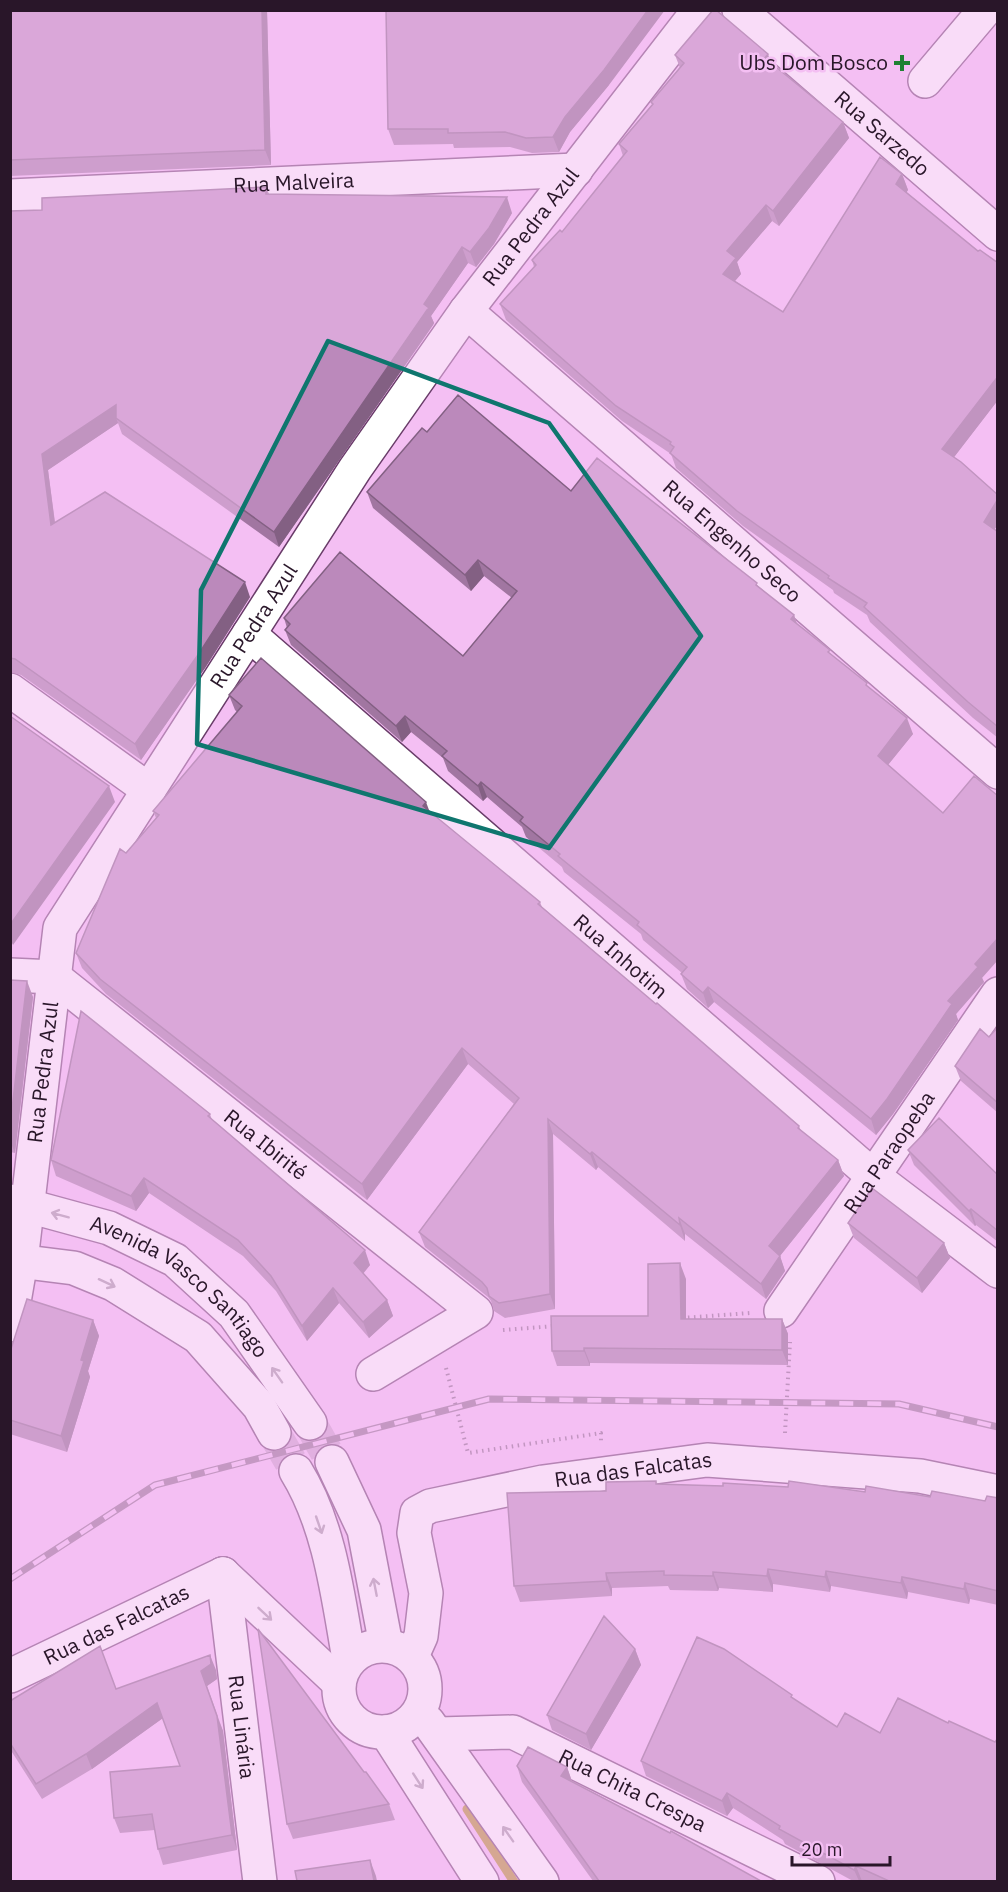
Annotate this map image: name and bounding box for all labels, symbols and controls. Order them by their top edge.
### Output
place label: Ubs Dom Bosco [739,48,888,76]
marker: Ubs Dom Bosco [893,54,911,72]
street label: Rua Sarzedo [829,84,936,182]
street label: Rua Pedra Azul [475,161,585,291]
street label: Rua Malveira [232,165,355,199]
street label: Rua Engenho Seco [657,473,808,609]
street label: Rua Pedra Azul [203,558,304,693]
street label: Rua Inhotim [568,907,674,1005]
street label: Rua Pedra Azul [20,999,64,1145]
street label: Rua Paraopeba [837,1085,941,1219]
street label: Rua Ibirité [218,1102,314,1186]
one-way arrow [51,1208,70,1220]
street label: Avenida Vasco Santiago [87,1208,275,1363]
one-way arrow [98,1277,116,1289]
one-way arrow [271,1368,283,1384]
street label: Rua das Falcatas [553,1444,714,1493]
one-way arrow [314,1515,325,1534]
street label: Rua das Falcatas [38,1577,194,1671]
one-way arrow [369,1578,380,1598]
one-way arrow [258,1607,273,1621]
street label: Rua Linária [222,1673,263,1780]
street label: Rua Chita Crespa [554,1742,711,1838]
one-way arrow [412,1773,424,1789]
one-way arrow [502,1826,514,1842]
scale bar [792,1829,890,1867]
text: 20 m [801,1838,843,1861]

